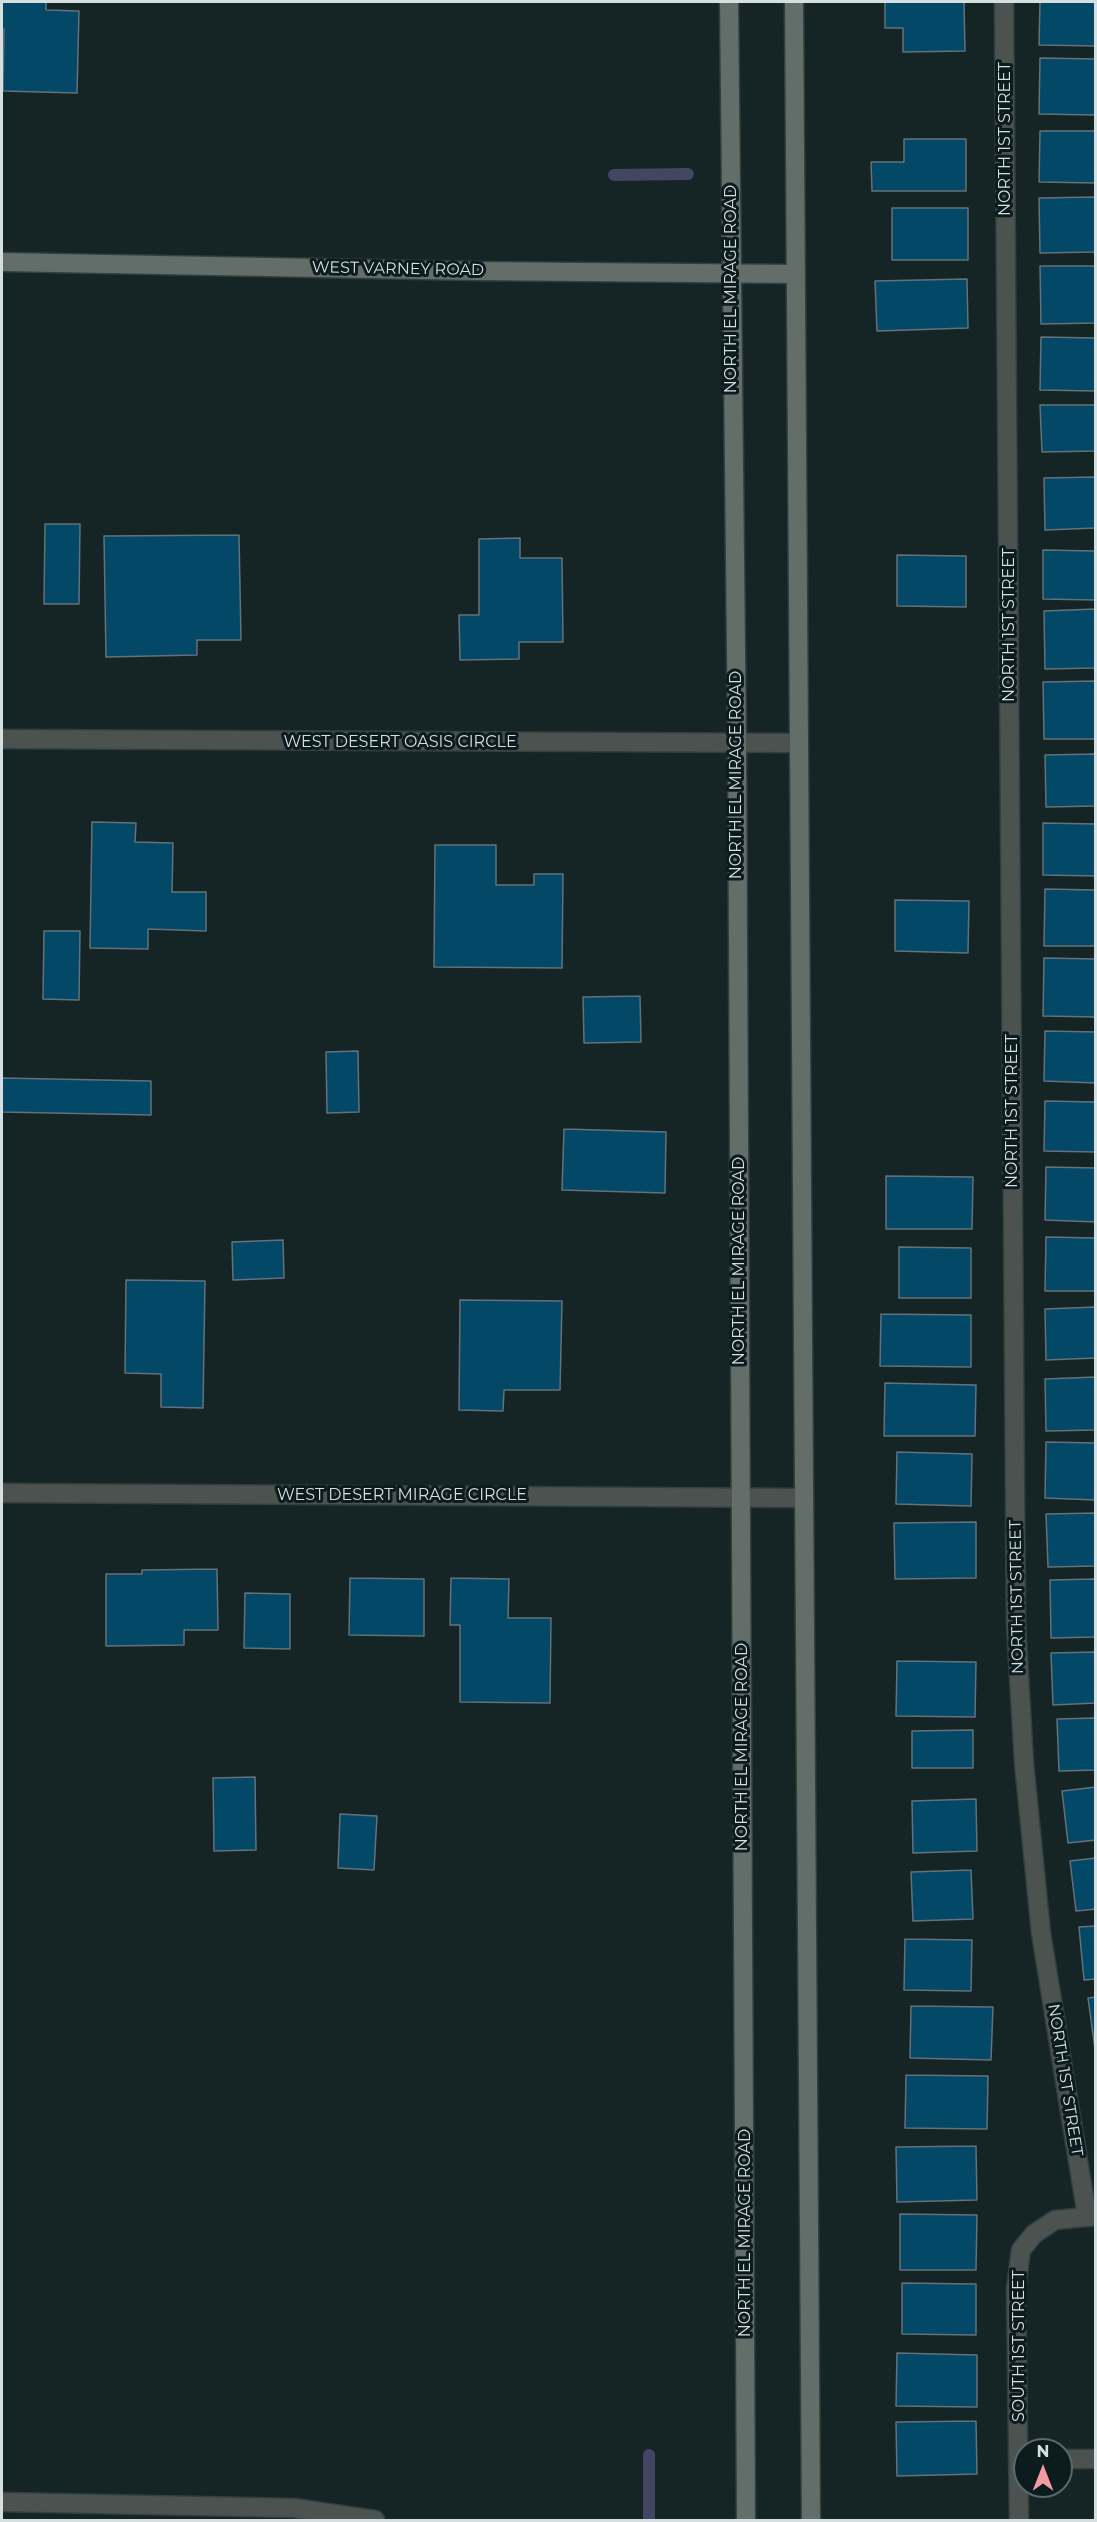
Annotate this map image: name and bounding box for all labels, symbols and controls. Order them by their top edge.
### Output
street label: NORTH 1ST STREET [995,62,1015,216]
street label: NORTH EL MIRAGE ROAD [721,185,741,393]
street label: WEST VARNEY ROAD [312,258,484,280]
street label: NORTH 1ST STREET [999,548,1019,702]
street label: NORTH EL MIRAGE ROAD [726,671,746,879]
street label: WEST DESERT OASIS CIRCLE [283,732,517,752]
street label: NORTH 1ST STREET [1002,1034,1022,1188]
street label: NORTH EL MIRAGE ROAD [729,1157,749,1365]
street label: WEST DESERT MIRAGE CIRCLE [277,1485,527,1505]
street label: NORTH 1ST STREET [1006,1520,1028,1674]
street label: NORTH EL MIRAGE ROAD [732,1643,752,1851]
street label: NORTH 1ST STREET [1043,2002,1087,2158]
street label: NORTH EL MIRAGE ROAD [735,2129,755,2337]
street label: SOUTH 1ST STREET [1009,2270,1029,2422]
north arrow [1013,2438,1073,2498]
text: N [1037,2442,1049,2461]

